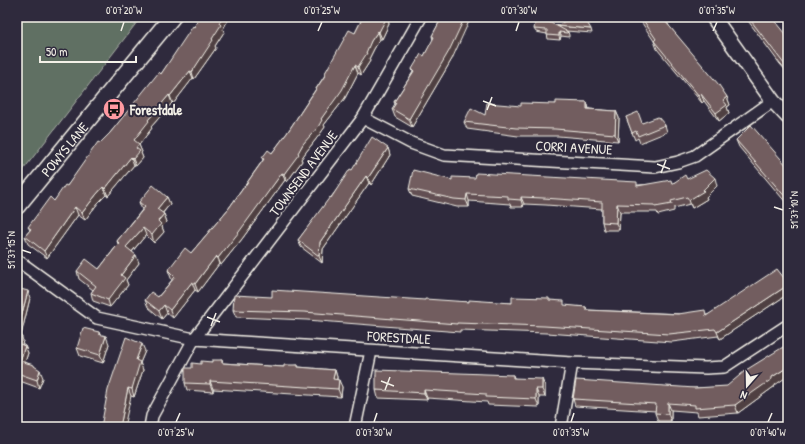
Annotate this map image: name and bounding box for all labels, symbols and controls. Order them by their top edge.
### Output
text: 0°07'20"W [106,4,143,17]
text: 0°07'25"W [304,4,341,17]
text: 0°07'30"W [501,4,538,17]
text: 0°07'35"W [699,4,736,17]
scale bar [40,38,136,64]
text: 50 m [46,43,67,60]
bus stop icon: Forestdale [101,96,127,122]
place label: Forestdale [129,100,183,119]
street label: POWYS LANE [36,118,92,180]
street label: TOWNSEND AVENUE [265,126,341,220]
street label: CORRI AVENUE [535,136,613,158]
text: 51°37'10"N [788,191,801,229]
text: 51°37'15"N [5,231,18,269]
street label: FORESTDALE [366,326,431,348]
north arrow [727,366,767,406]
text: N [738,388,749,403]
text: 0°07'25"W [158,426,195,439]
text: 0°07'30"W [356,426,393,439]
text: 0°07'35"W [553,426,590,439]
text: 0°07'40"W [750,426,786,439]

